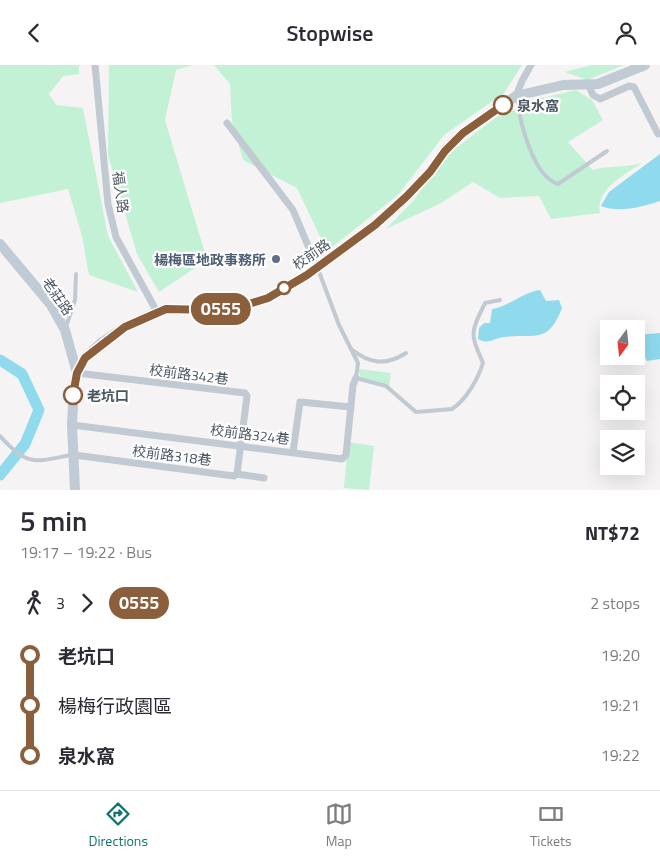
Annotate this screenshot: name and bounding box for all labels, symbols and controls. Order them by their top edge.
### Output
text: Stopwise [287,16,373,50]
icon: back [20,19,48,47]
icon: person [612,19,640,47]
marker: 泉水窩 [493,95,513,115]
place label: 泉水窩 [517,95,559,116]
street label: 福人路 [108,170,134,214]
street label: 校前路 [288,233,334,275]
place label: 楊梅區地政事務所 [154,249,266,270]
marker: 楊梅區地政事務所 [270,253,282,265]
street label: 老莊路 [37,273,79,319]
unlabelled marker [277,281,291,295]
line badge: 0555 [186,293,256,325]
text: 0555 [201,295,241,322]
north arrow [600,320,645,365]
map controls [600,320,645,475]
street label: 校前路342巷 [148,359,230,389]
button: locate [600,375,645,420]
marker: 老坑口 [63,385,83,405]
place label: 老坑口 [87,385,129,406]
street label: 校前路324巷 [209,419,291,449]
button: layers [600,430,645,475]
street label: 校前路318巷 [131,440,213,470]
text: 5 min [20,499,87,542]
text: NT$72 [585,518,640,547]
text: 19:17 – 19:22 · Bus [20,540,152,564]
icon: walk [20,589,48,617]
icon: forward [73,589,101,617]
text: 0555 [119,589,159,616]
text: 3 [56,591,65,615]
text: 2 stops [590,591,640,615]
text: 老坑口 [58,641,115,670]
text: 19:20 [601,643,640,667]
text: 楊梅行政園區 [58,691,172,720]
text: 19:21 [601,693,640,717]
text: 泉水窩 [58,741,115,770]
text: 19:22 [601,743,640,767]
tab: Directions [89,800,148,851]
tab: Map [325,800,353,851]
tab: Tickets [530,800,571,851]

